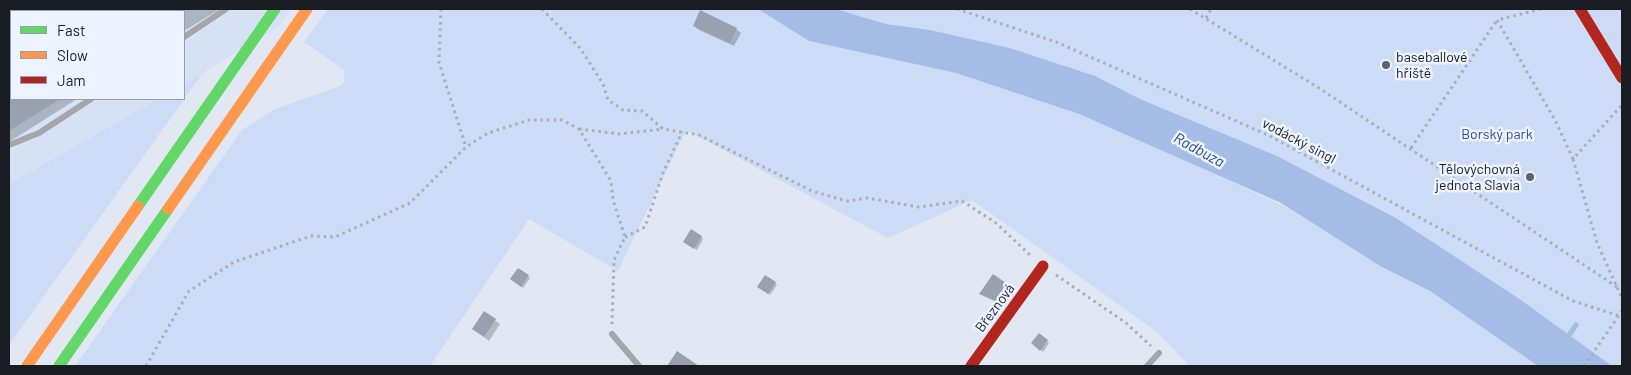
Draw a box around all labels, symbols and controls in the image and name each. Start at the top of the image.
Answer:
legend [10,10,185,100]
text: Fast [57,21,85,39]
text: Slow [57,46,88,64]
place label: baseballové hřiště [1396,49,1467,82]
marker: baseballové hřiště [1380,59,1392,71]
text: Jam [57,71,86,89]
street label: vodácký singl [1259,115,1339,167]
park label: Borský park [1461,126,1533,142]
water label: Radbuza [1171,129,1227,171]
place label: Tělovýchovná jednota Slavia [1436,161,1520,193]
marker: Tělovýchovná jednota Slavia [1524,171,1536,183]
street label: Březnová [972,280,1018,336]

